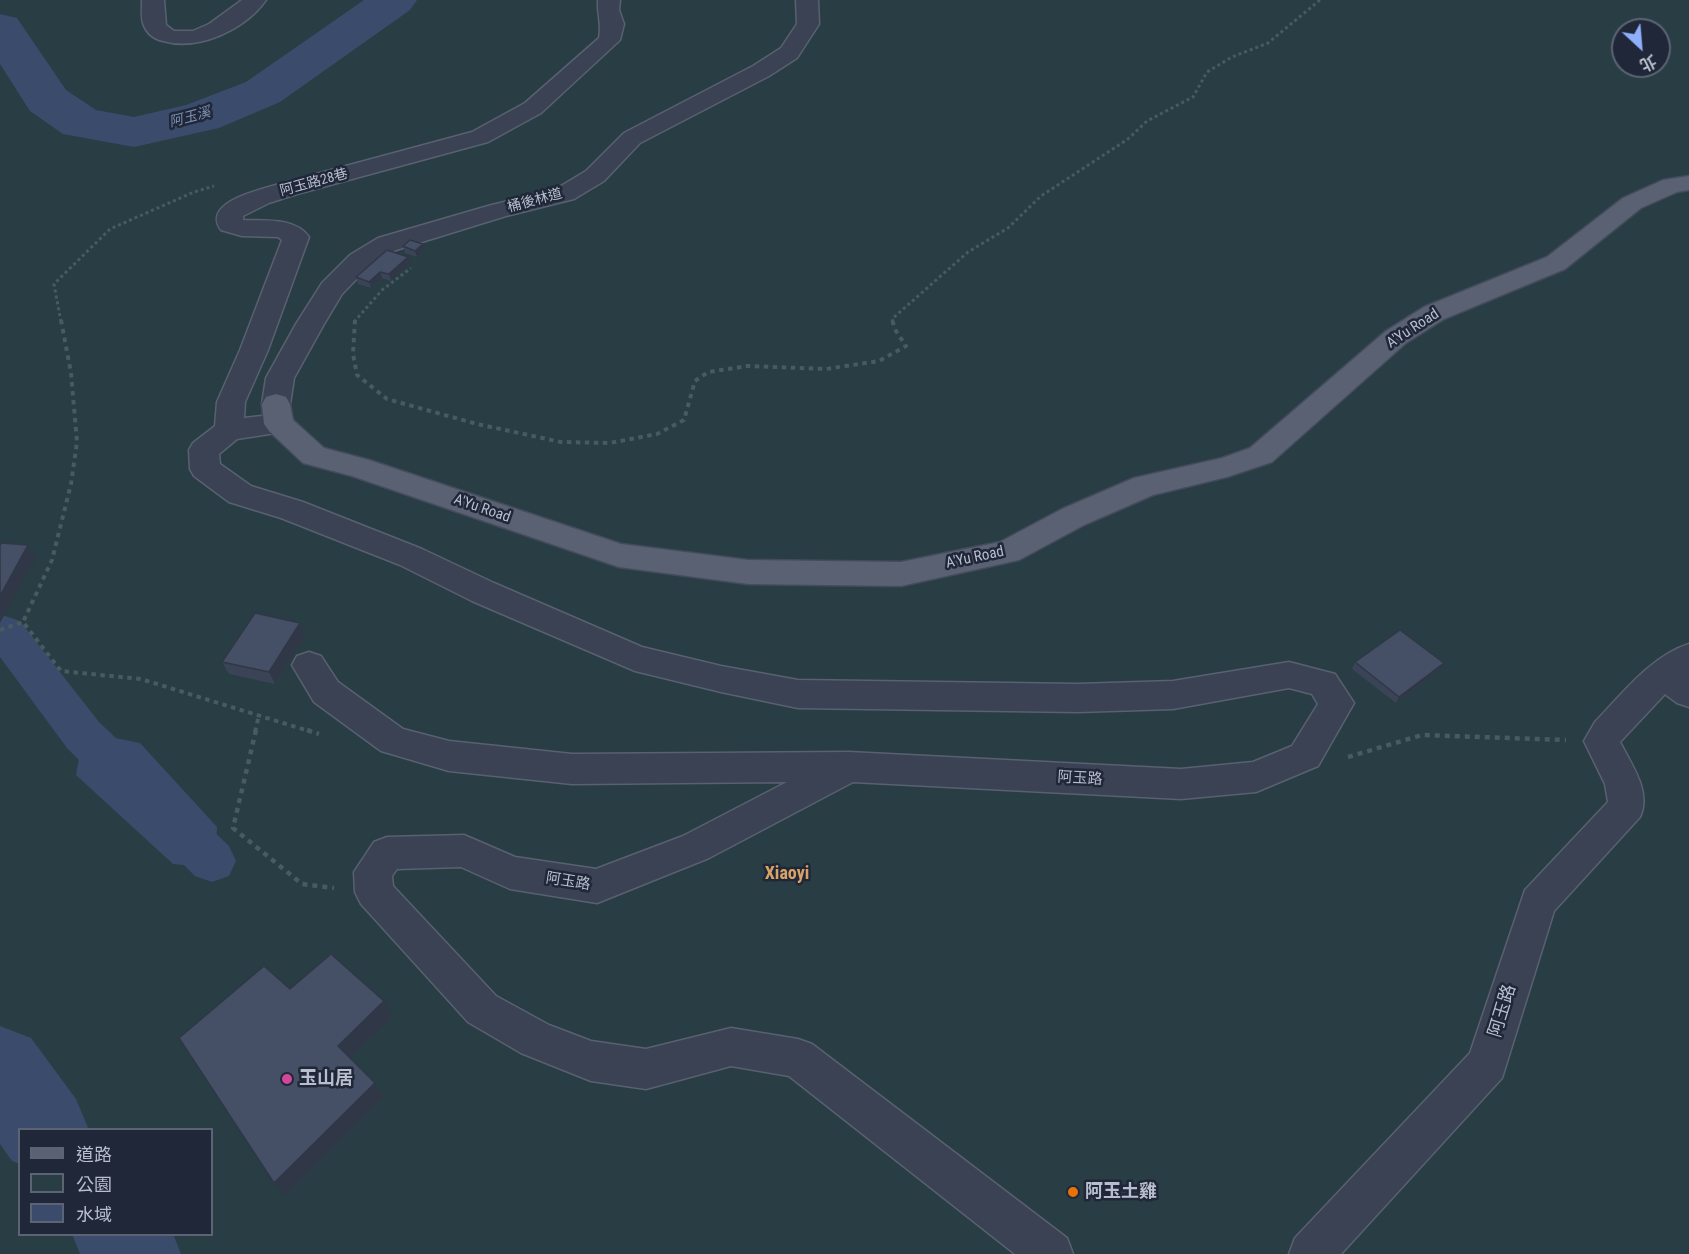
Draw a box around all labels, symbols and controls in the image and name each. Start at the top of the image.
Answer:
north arrow [1611,18,1671,78]
text: 北 [1637,51,1660,75]
water label: 阿玉溪 [168,104,212,132]
street label: 阿玉路28巷 [278,166,350,200]
street label: 桶後林道 [506,186,564,216]
street label: A'Yu Road [1383,305,1443,353]
street label: A'Yu Road [451,491,513,527]
street label: A'Yu Road [944,543,1006,573]
street label: 阿玉路 [1057,769,1103,789]
district label: Xiaoyi [765,863,809,885]
street label: 阿玉路 [544,870,592,894]
street label: 阿玉路 [1485,982,1521,1040]
place label: 玉山居 [299,1068,353,1090]
marker: 玉山居 [280,1072,294,1086]
legend [18,1128,213,1236]
text: 道路 [76,1144,112,1165]
text: 公園 [76,1174,112,1195]
place label: 阿玉土雞 [1085,1181,1157,1203]
marker: 阿玉土雞 [1066,1185,1080,1199]
text: 水域 [76,1204,112,1225]

